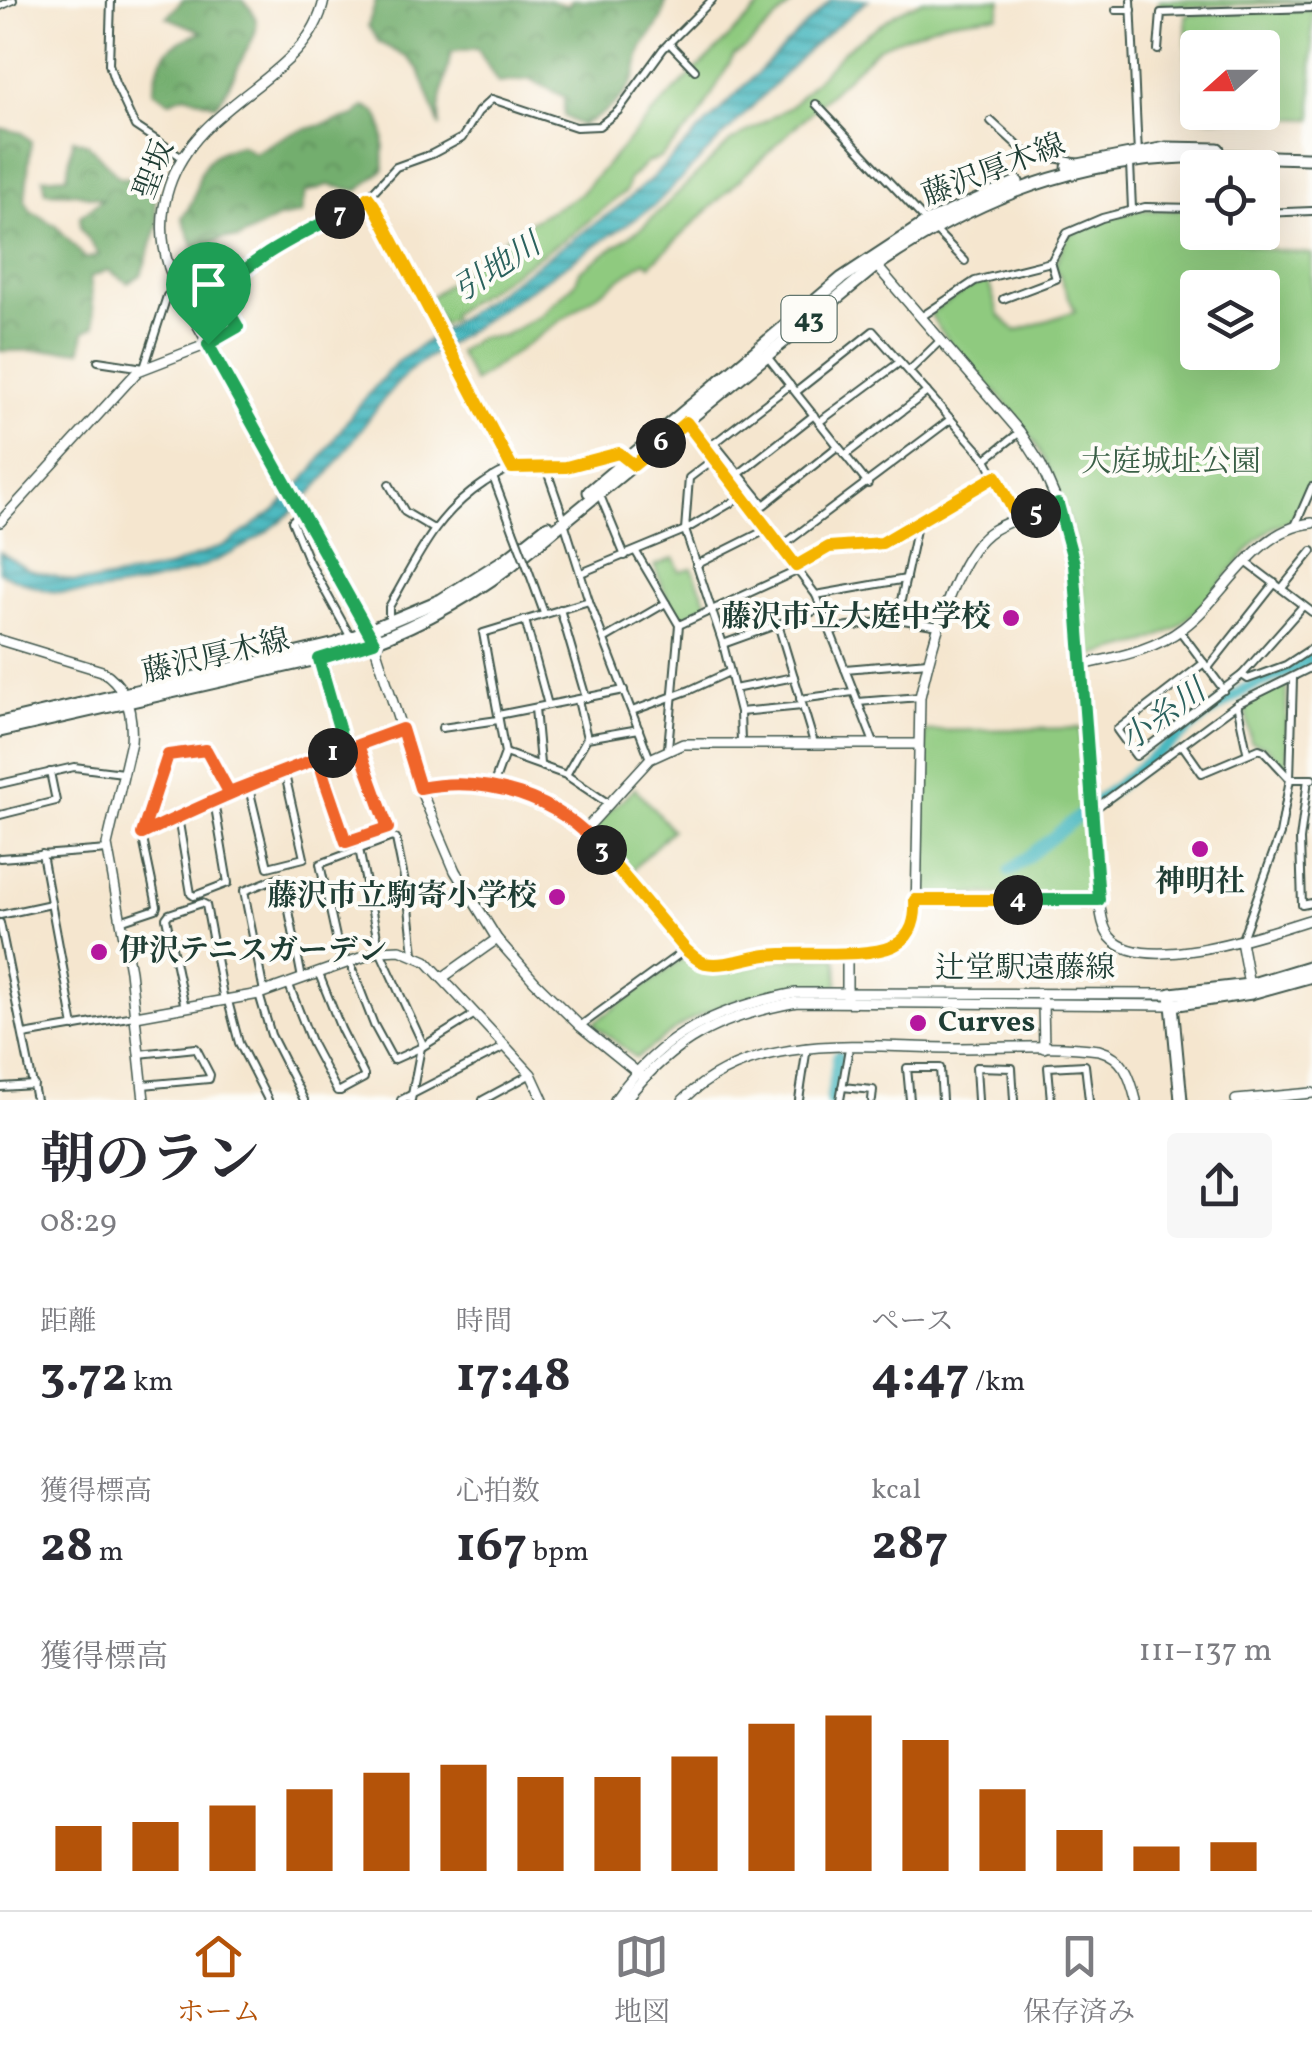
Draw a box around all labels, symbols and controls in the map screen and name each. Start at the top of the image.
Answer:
north arrow [1180,30,1280,130]
map controls [1180,30,1280,370]
street label: 藤沢厚木線 [916,125,1072,217]
street label: 聖坂 [125,134,185,206]
button: locate [1180,150,1280,250]
pin: 7 [315,189,365,239]
text: 7 [333,194,347,233]
water label: 引地川 [446,223,553,314]
pin [166,242,251,345]
icon: arrive [181,257,236,312]
button: layers [1180,270,1280,370]
road number: 43 [782,296,836,342]
pin: 6 [636,418,686,468]
text: 6 [653,423,669,462]
park label: 大庭城址公園 [1081,442,1261,484]
pin: 5 [1011,488,1061,538]
text: 5 [1029,493,1043,532]
place label: 藤沢市立大庭中学校 [721,597,991,639]
marker: 藤沢市立大庭中学校 [1000,607,1022,629]
street label: 藤沢厚木線 [138,620,294,694]
water label: 小糸川 [1112,669,1218,763]
pin: 1 [308,728,358,778]
text: 1 [327,733,339,772]
pin: 3 [577,825,627,875]
text: 3 [595,830,609,869]
marker: 神明社 [1189,838,1211,860]
place label: 神明社 [1155,862,1245,904]
pin: 4 [993,875,1043,925]
place label: 藤沢市立駒寄小学校 [267,876,537,918]
text: 4 [1010,880,1026,919]
marker: 藤沢市立駒寄小学校 [546,886,568,908]
place label: 伊沢テニスガーデン [119,931,387,973]
marker: 伊沢テニスガーデン [88,941,110,963]
street label: 辻堂駅遠藤線 [935,948,1115,990]
place label: Curves [938,1002,1035,1044]
marker: Curves [907,1012,929,1034]
text: 朝のラン [40,1125,260,1201]
button: share [1167,1133,1272,1238]
text: 08:29 [40,1201,117,1245]
text: 距離 [40,1303,96,1342]
text: 時間 [456,1303,512,1342]
text: ペース [871,1303,954,1342]
text: 3.72 [40,1342,128,1412]
text: 17:48 [456,1342,571,1412]
text: 4:47 [871,1342,970,1412]
text: km [128,1363,173,1402]
text: /km [970,1363,1025,1402]
text: kcal [871,1471,921,1510]
text: 獲得標高 [40,1473,152,1512]
text: 心拍数 [456,1473,540,1512]
text: 287 [871,1510,948,1580]
text: 28 [40,1512,93,1582]
text: 167 [456,1512,527,1582]
text: m [93,1533,124,1572]
text: bpm [527,1533,589,1572]
text: 111–137 m [1139,1630,1272,1674]
text: 獲得標高 [40,1637,168,1681]
tab: ホーム [177,1929,261,2033]
tab: 地図 [614,1929,670,2033]
tab: 保存済み [1023,1929,1135,2033]

